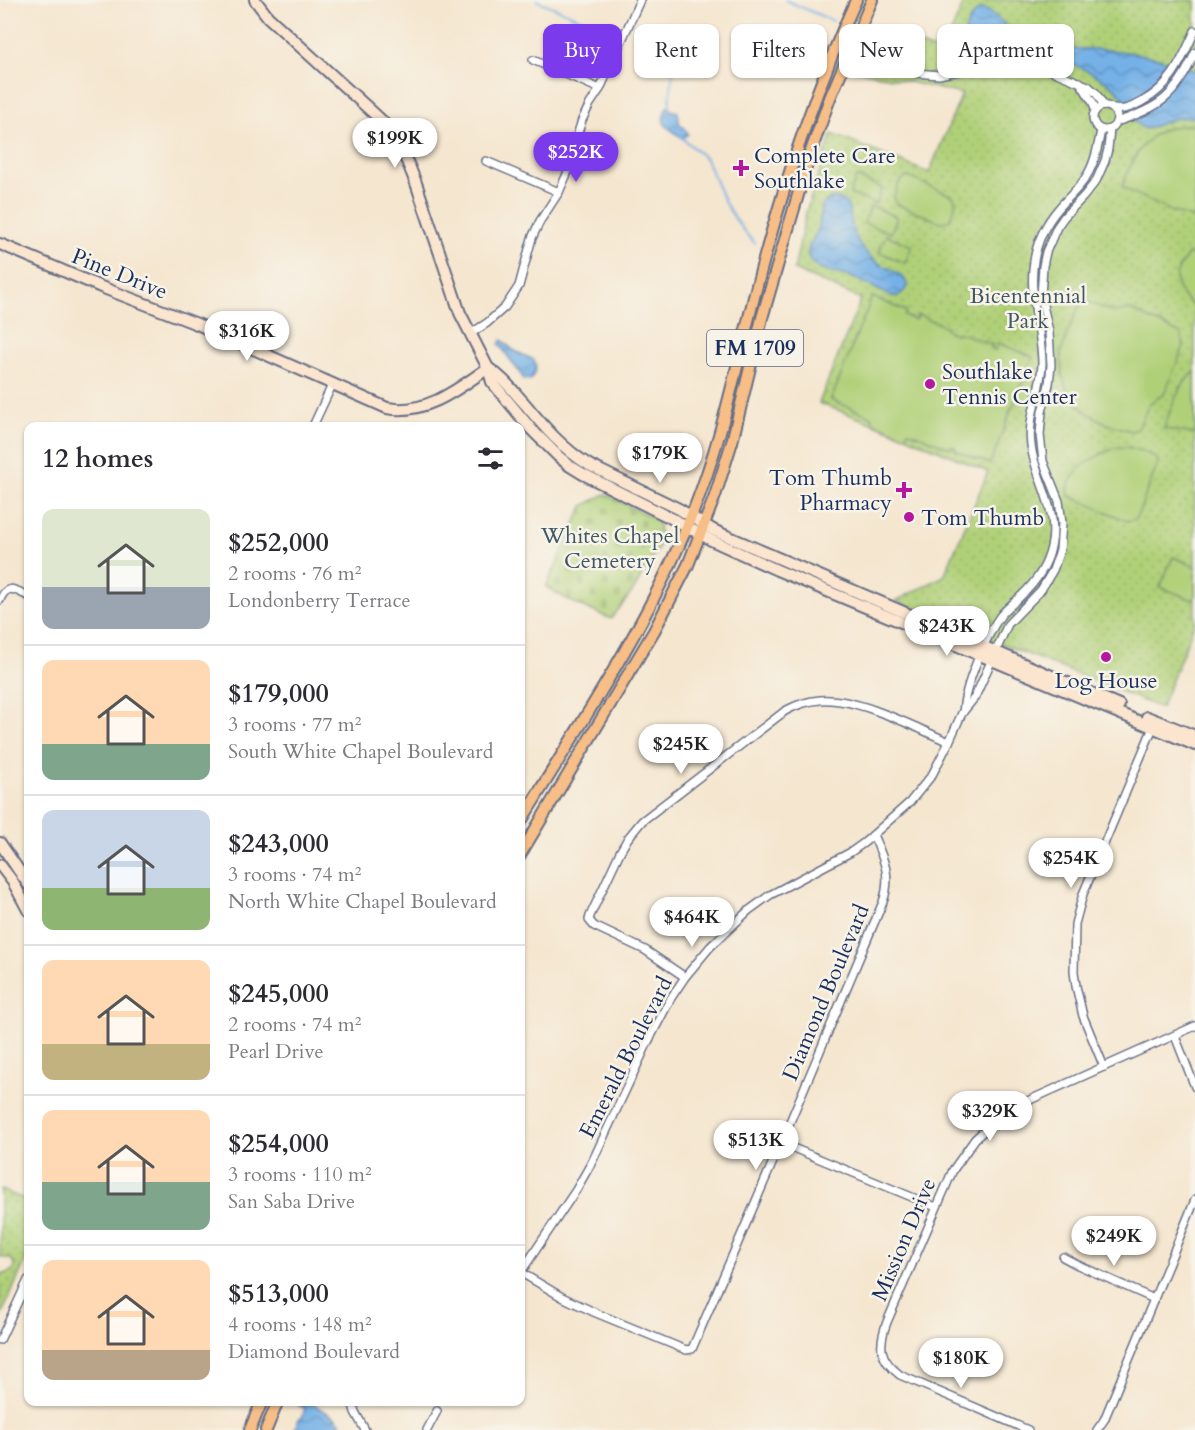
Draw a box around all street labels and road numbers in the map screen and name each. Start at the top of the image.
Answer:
street label: Pine Drive [67,241,172,307]
road number: FM 1709 [707,330,803,366]
street label: Diamond Boulevard [775,899,877,1085]
street label: Emerald Boulevard [572,971,680,1143]
street label: Mission Drive [864,1173,943,1306]

